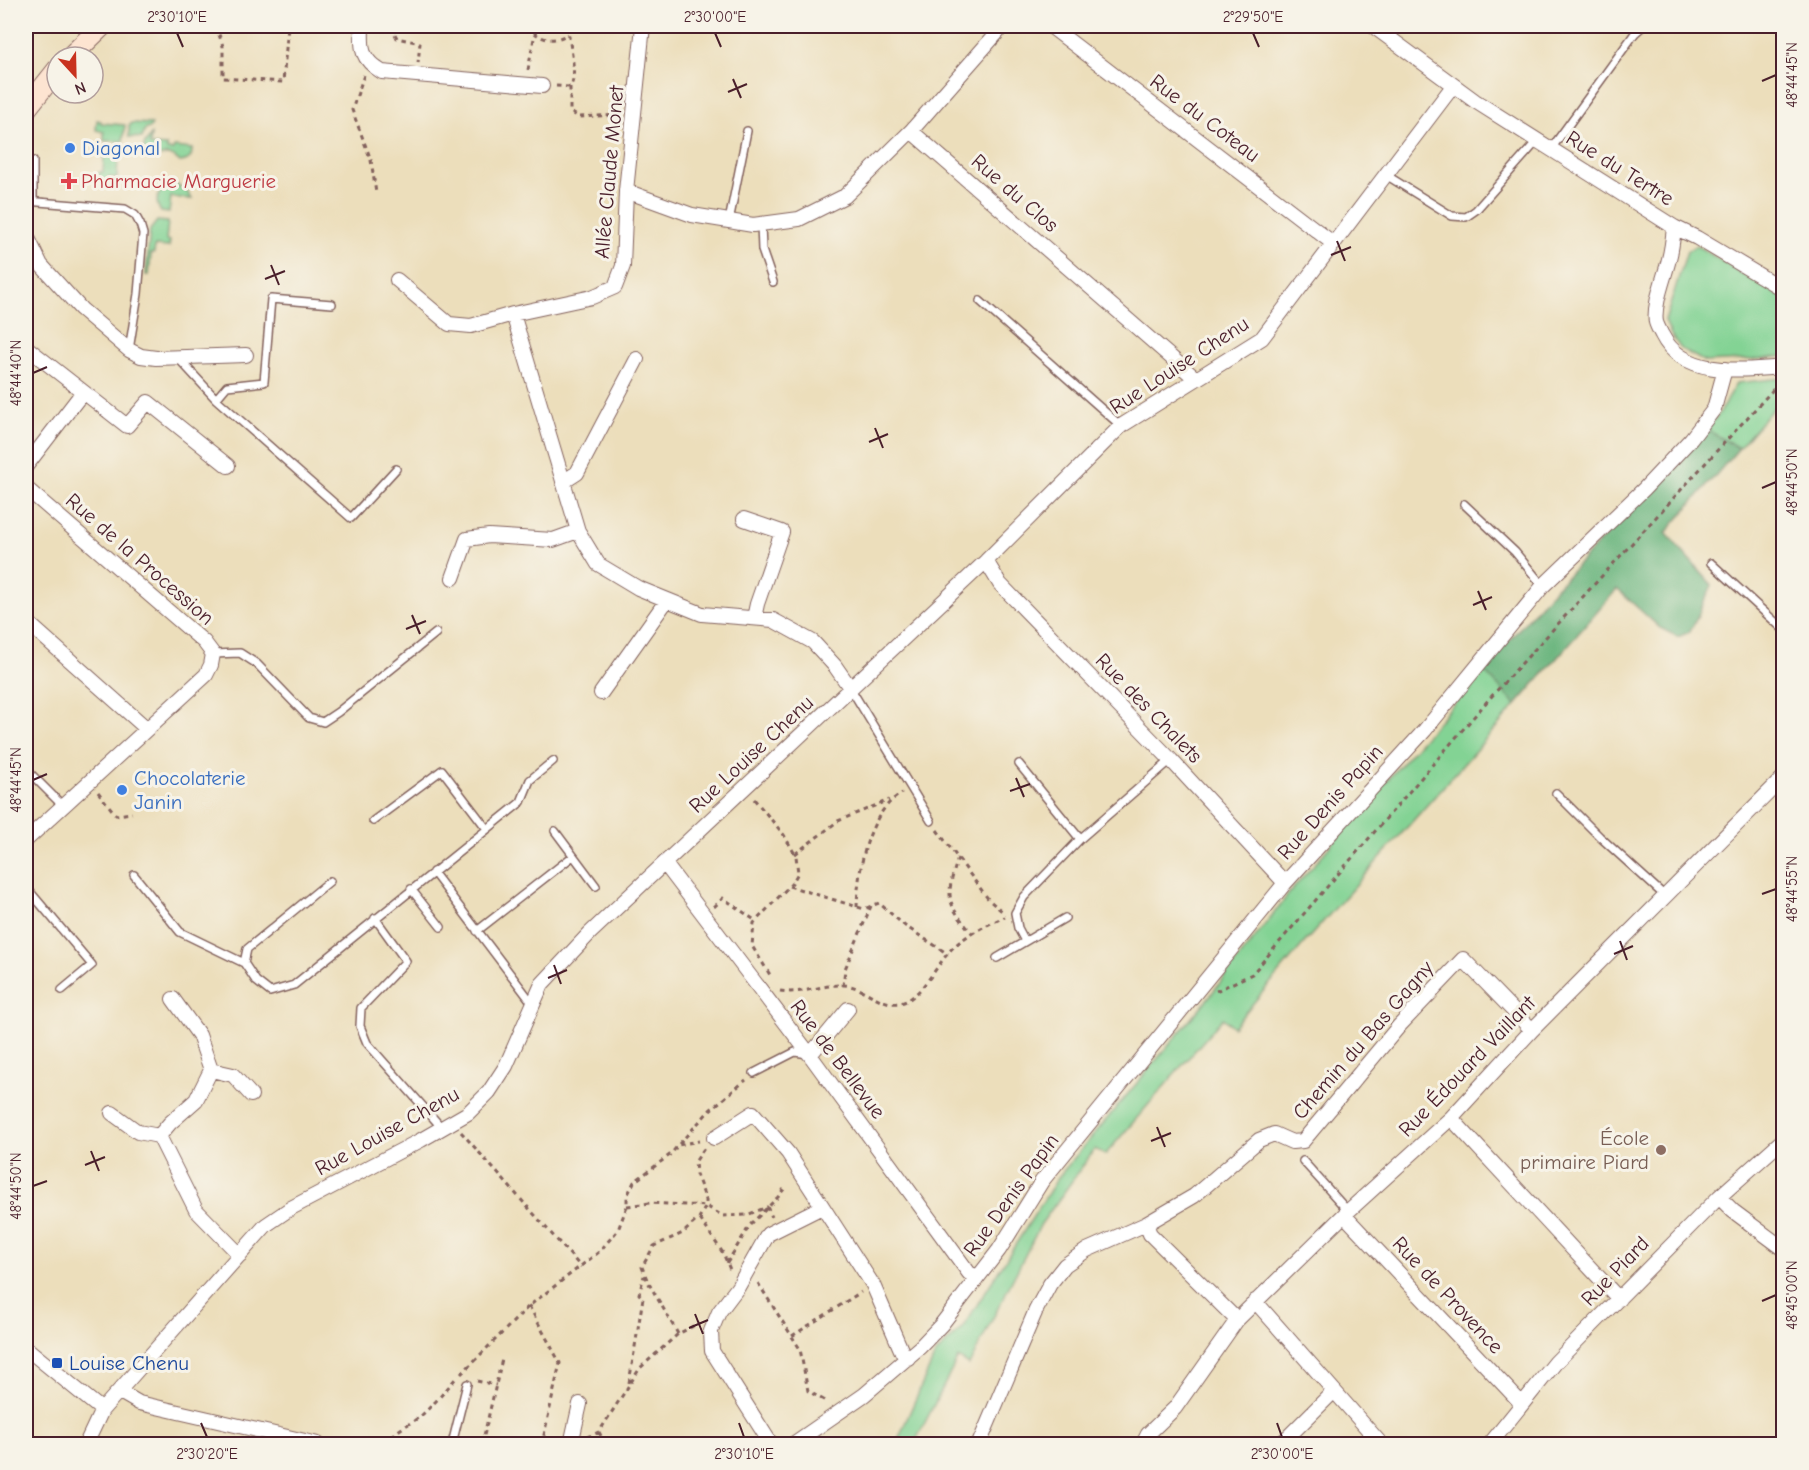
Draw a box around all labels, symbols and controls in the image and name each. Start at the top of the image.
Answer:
text: 2°30'10"E [147,8,207,26]
text: 2°30'00"E [684,8,746,26]
text: 2°29'50"E [1223,8,1283,26]
text: 48°44'45"N [1783,42,1801,108]
north arrow [45,45,105,105]
street label: Rue du Coteau [1145,69,1265,167]
text: N [72,78,88,98]
street label: Allée Claude Monet [589,83,629,260]
street label: Rue du Tertre [1562,125,1678,211]
place label: Diagonal [82,136,160,160]
marker: Diagonal [63,141,77,155]
street label: Rue du Clos [967,149,1063,237]
place label: Pharmacie Marguerie [81,169,276,193]
marker: Pharmacie Marguerie [62,174,76,188]
street label: Rue Louise Chenu [1105,311,1253,419]
text: 48°44'40"N [7,340,25,406]
text: 48°44'50"N [1783,448,1801,516]
street label: Rue de la Procession [61,488,219,630]
street label: Rue des Chalets [1091,648,1207,768]
street label: Rue Louise Chenu [684,690,818,818]
street label: Rue Denis Papin [1272,740,1388,864]
text: 48°44'45"N [7,747,25,813]
place label: Chocolaterie Janin [134,766,245,814]
marker: Chocolaterie Janin [115,783,129,797]
text: 48°44'55"N [1783,856,1801,922]
street label: Chemin du Bas Gagny [1288,955,1439,1124]
street label: Rue Édouard Vaillant [1394,990,1541,1141]
street label: Rue de Bellevue [785,995,891,1123]
street label: Rue Louise Chenu [311,1082,463,1180]
place label: École primaire Piard [1520,1126,1649,1174]
street label: Rue Denis Papin [958,1129,1064,1261]
marker: École primaire Piard [1654,1143,1668,1157]
text: 48°44'50"N [7,1152,25,1220]
street label: Rue Piard [1576,1231,1654,1311]
street label: Rue de Provence [1388,1232,1508,1358]
text: 48°45'00"N [1783,1260,1801,1330]
place label: Louise Chenu [69,1351,189,1375]
marker: Louise Chenu [50,1356,64,1370]
text: 2°30'20"E [176,1445,238,1463]
text: 2°30'10"E [714,1445,774,1463]
text: 2°30'00"E [1251,1445,1313,1463]

